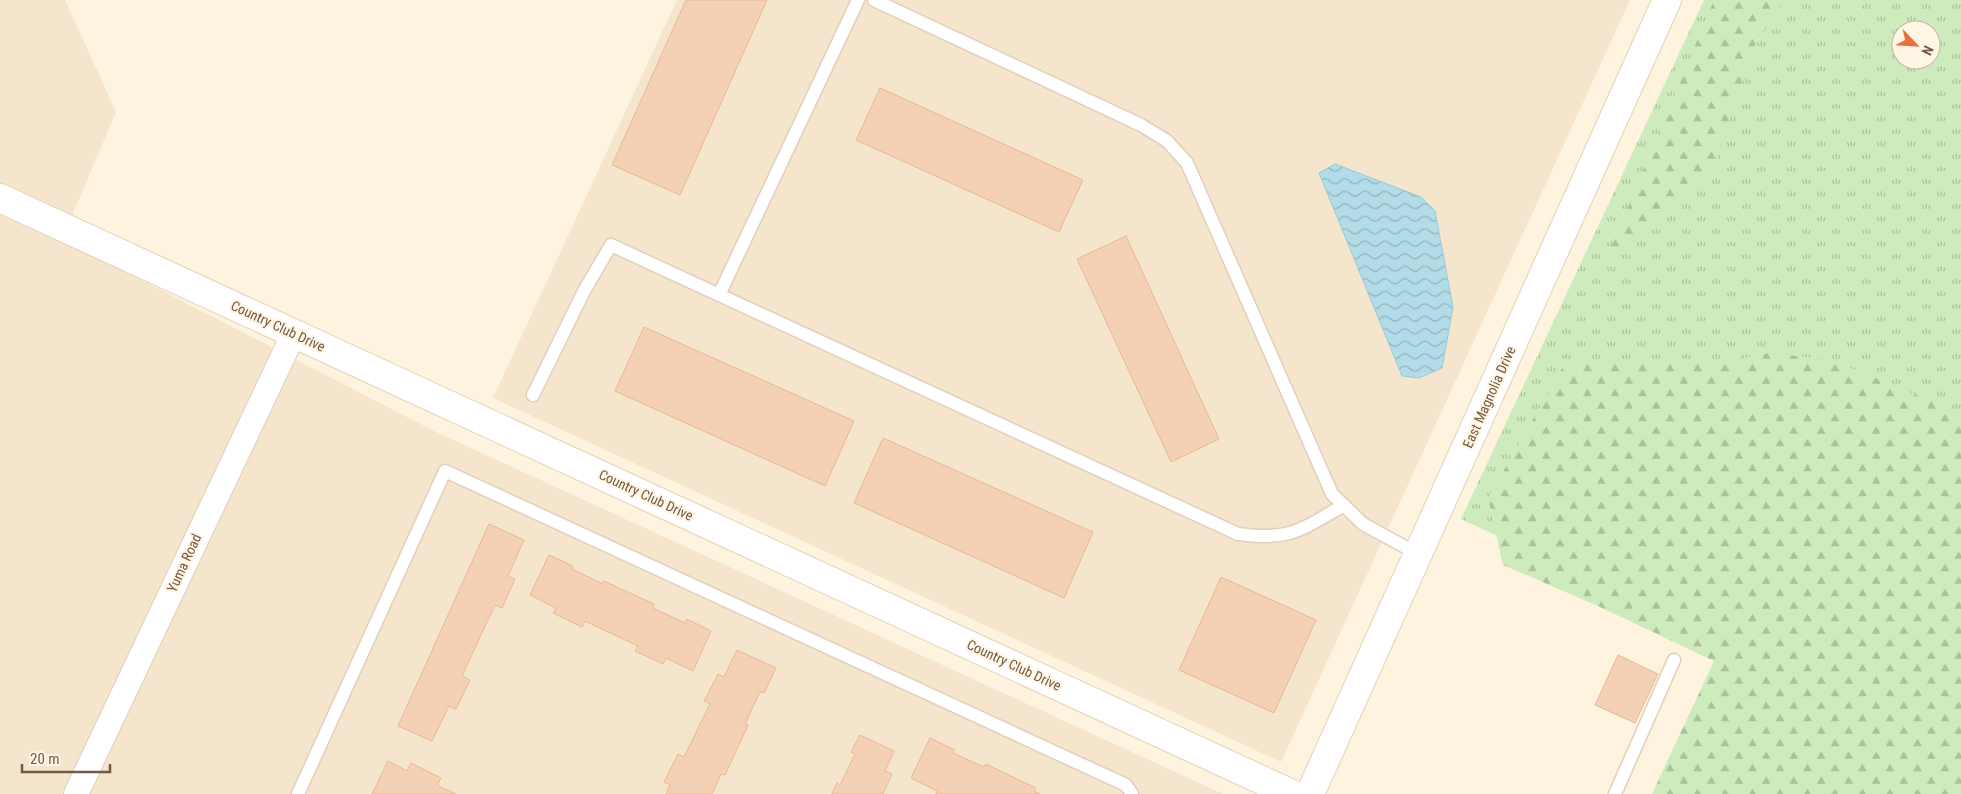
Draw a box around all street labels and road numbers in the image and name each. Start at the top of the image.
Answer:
street label: Country Club Drive [228,297,328,355]
street label: East Magnolia Drive [1459,343,1519,450]
street label: Country Club Drive [596,466,696,524]
street label: Yuma Road [164,531,204,595]
street label: Country Club Drive [964,636,1064,694]

